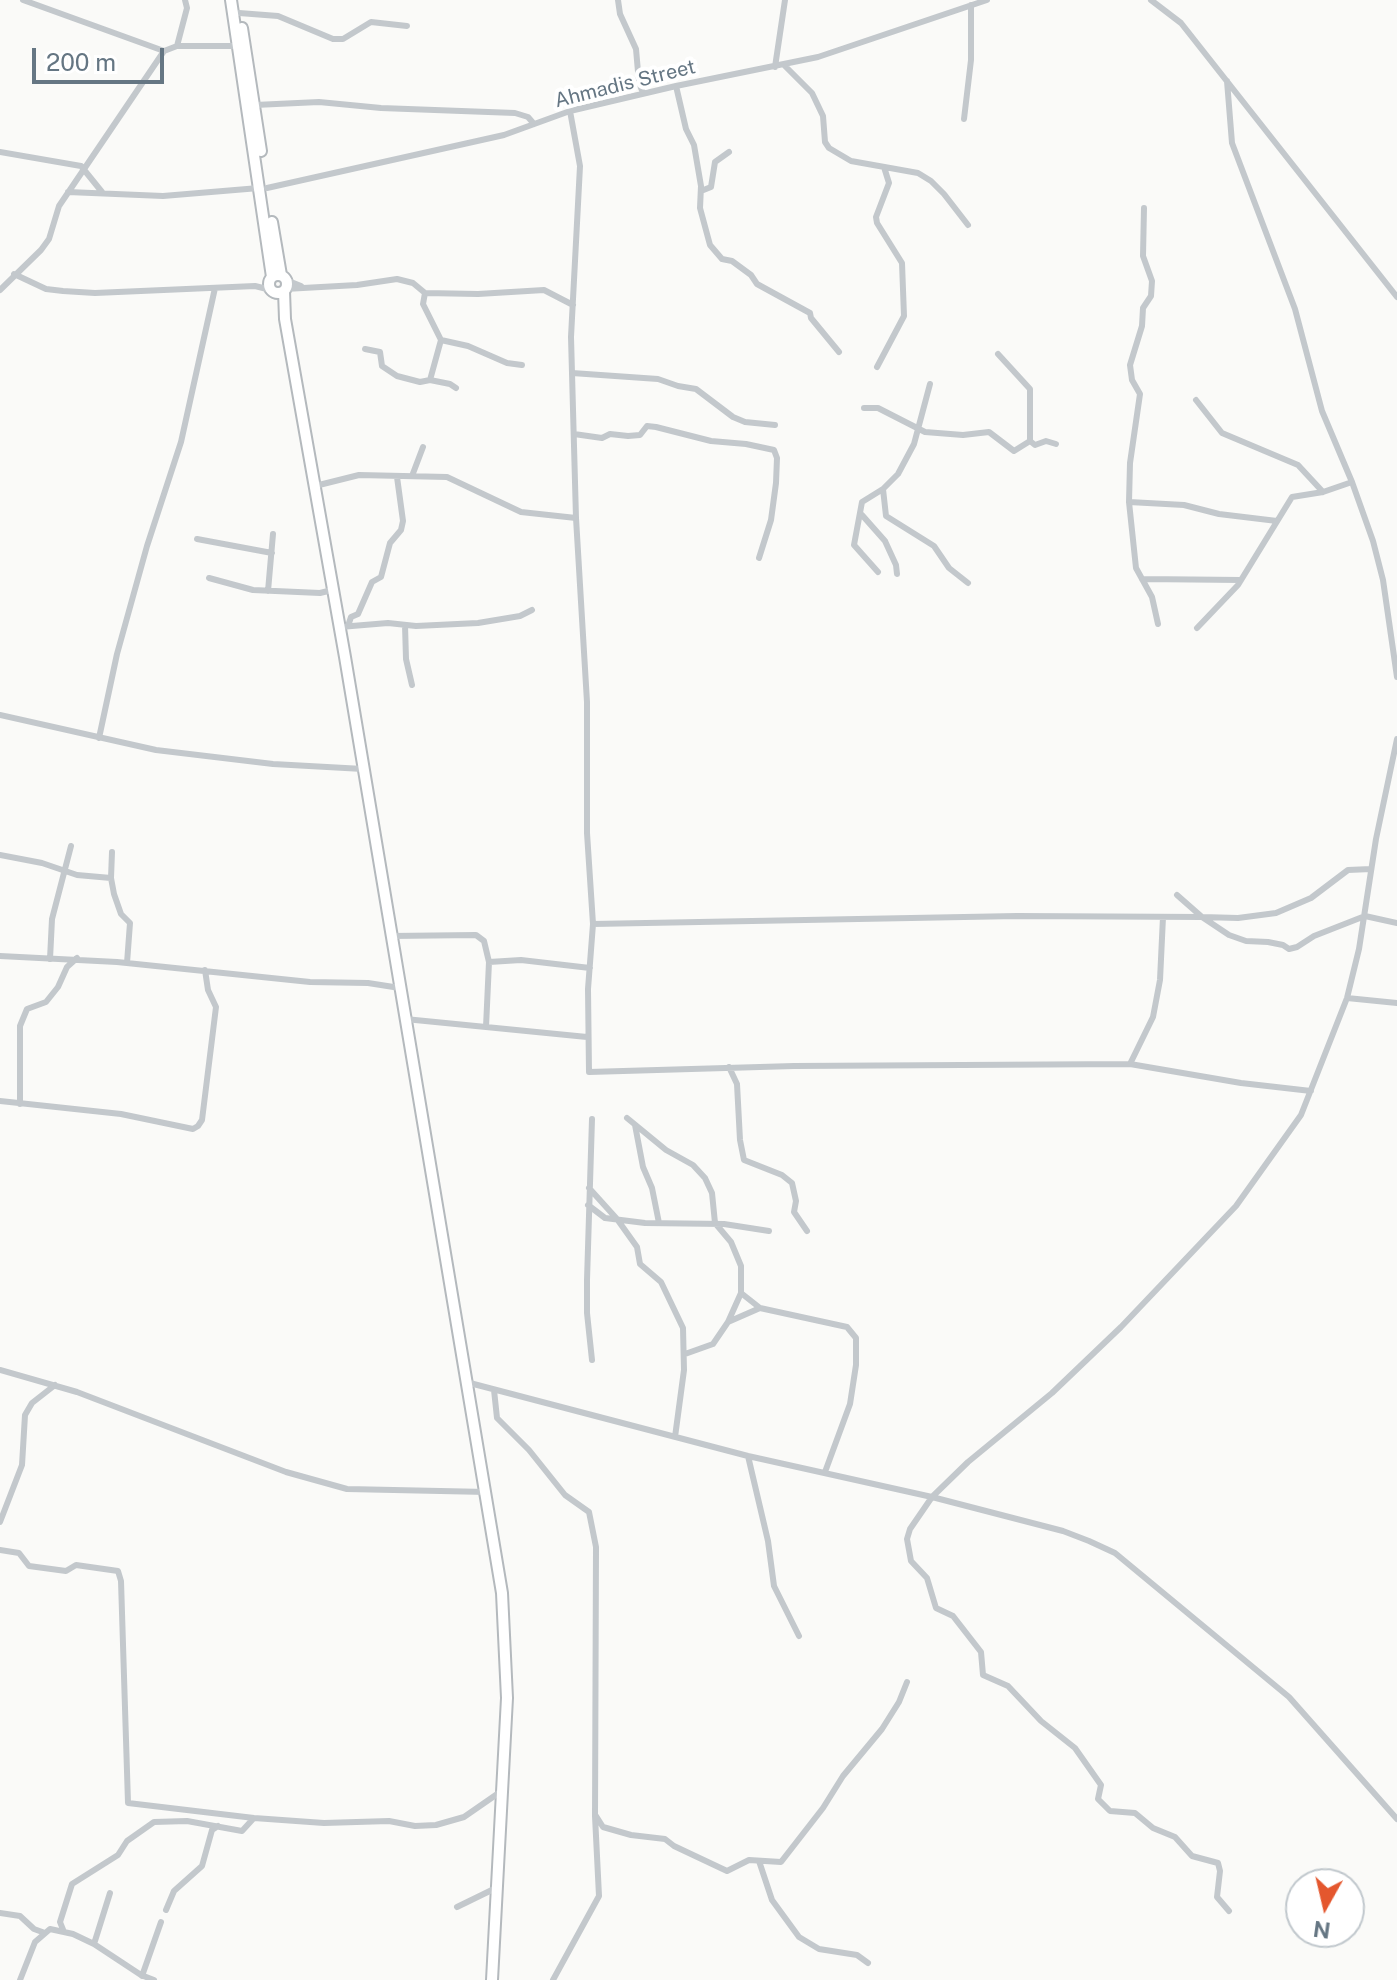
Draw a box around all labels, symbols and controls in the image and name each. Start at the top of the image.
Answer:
scale bar [36,32,168,82]
text: 200 m [46,48,116,76]
street label: Ahmadis Street [552,55,698,113]
north arrow [1285,1868,1365,1948]
text: N [1312,1916,1332,1944]

